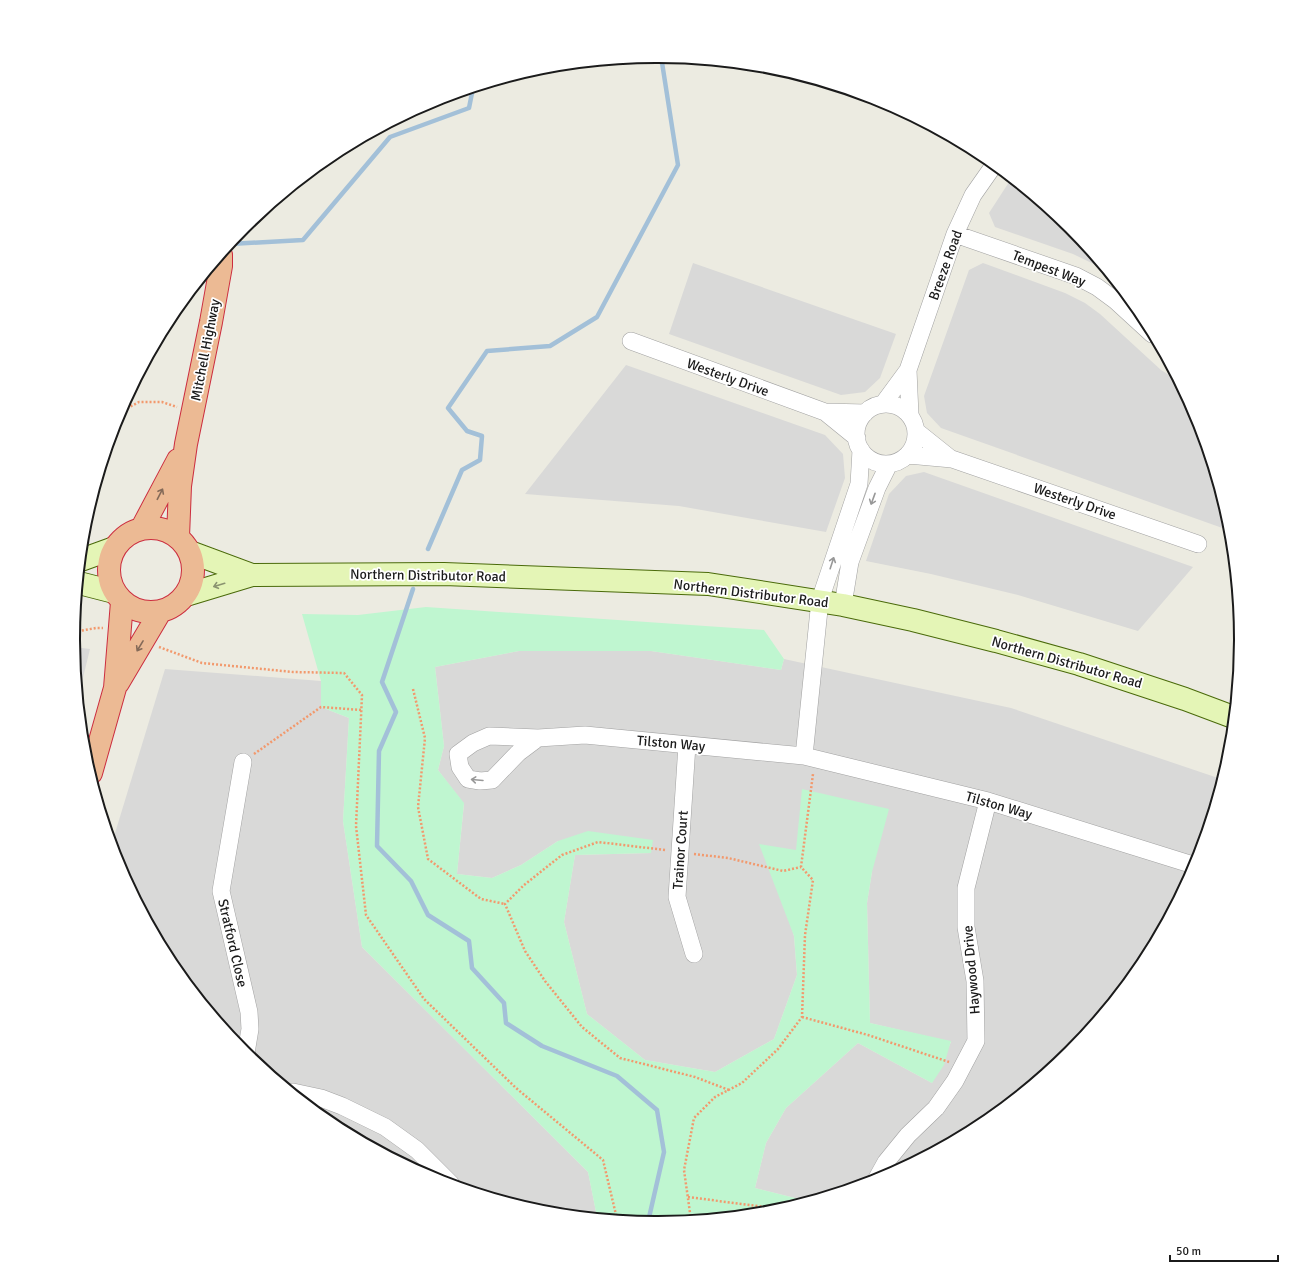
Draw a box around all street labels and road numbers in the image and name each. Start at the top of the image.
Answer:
street label: Breeze Road [925,228,966,303]
street label: Tempest Way [1010,247,1088,290]
street label: Mitchell Highway [187,297,224,403]
street label: Westerly Drive [684,355,771,400]
street label: Westerly Drive [1031,479,1118,524]
street label: Northern Distributor Road [350,566,506,585]
street label: Northern Distributor Road [672,576,829,611]
street label: Northern Distributor Road [990,633,1144,692]
street label: Tilston Way [636,732,706,755]
street label: Tilston Way [964,788,1035,823]
street label: Trainor Court [669,810,692,890]
street label: Stratford Close [214,897,251,989]
street label: Haywood Drive [959,925,984,1015]

